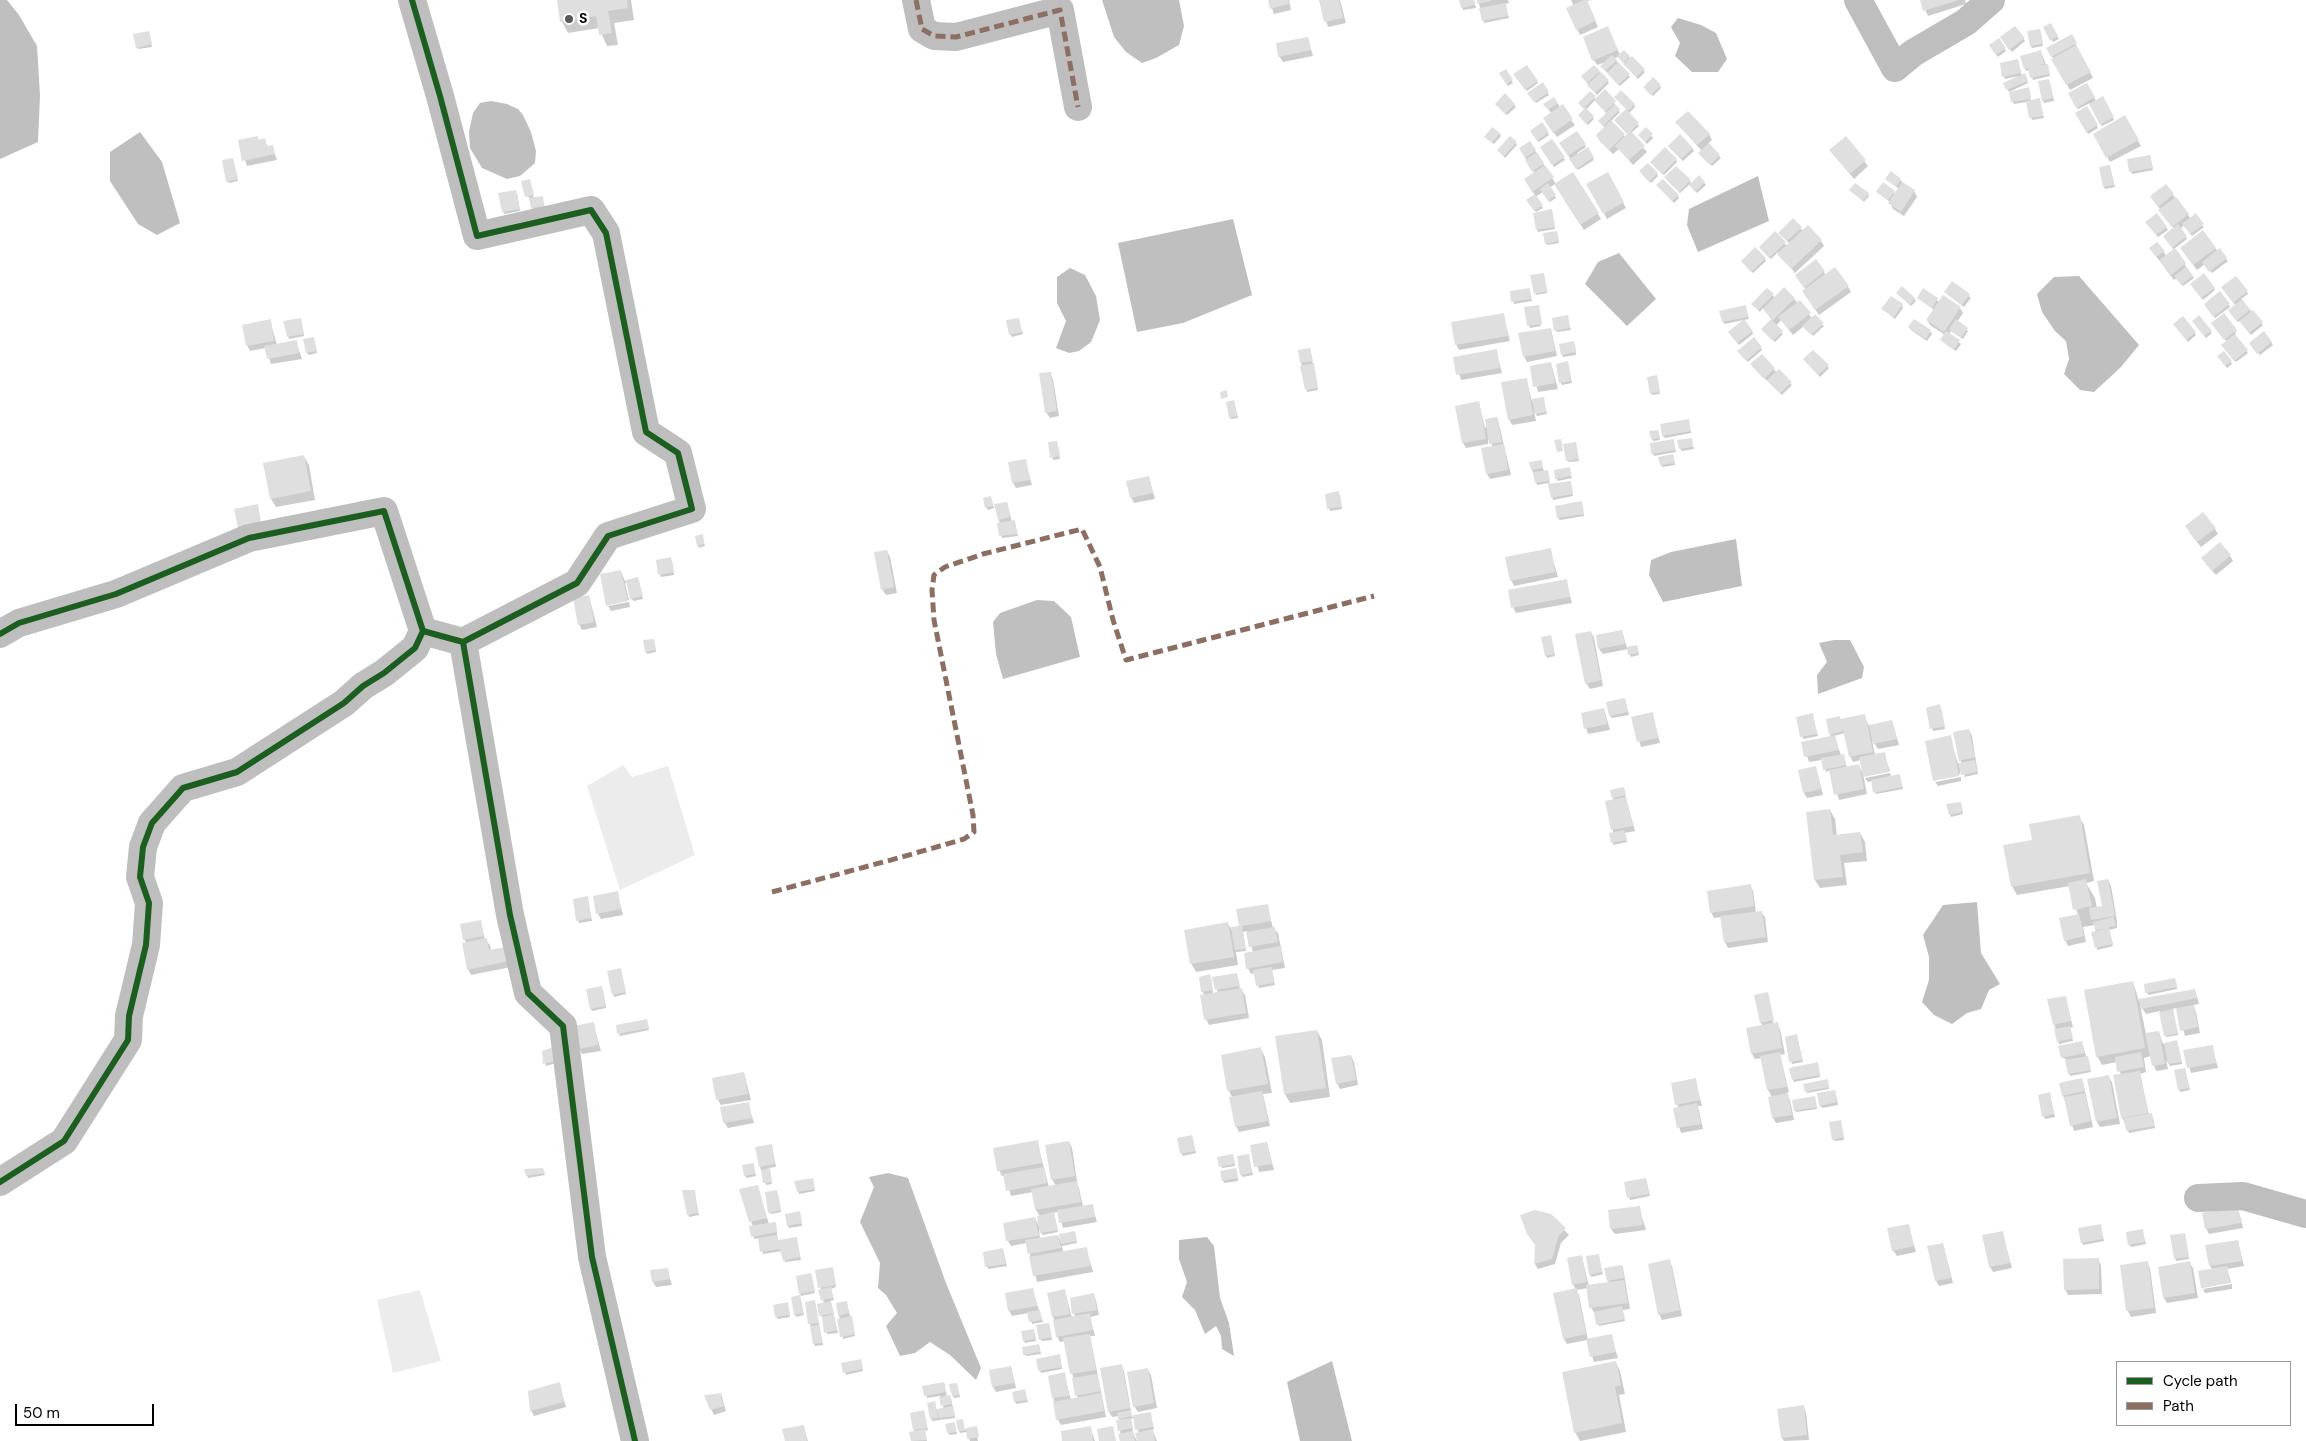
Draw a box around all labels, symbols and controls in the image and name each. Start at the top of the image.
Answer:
place label: S [579,11,587,27]
marker: S [563,13,575,25]
legend [2116,1361,2291,1426]
text: Cycle path [2163,1371,2238,1391]
scale bar [18,1394,156,1426]
text: Path [2163,1396,2194,1416]
text: 50 m [23,1403,60,1423]

